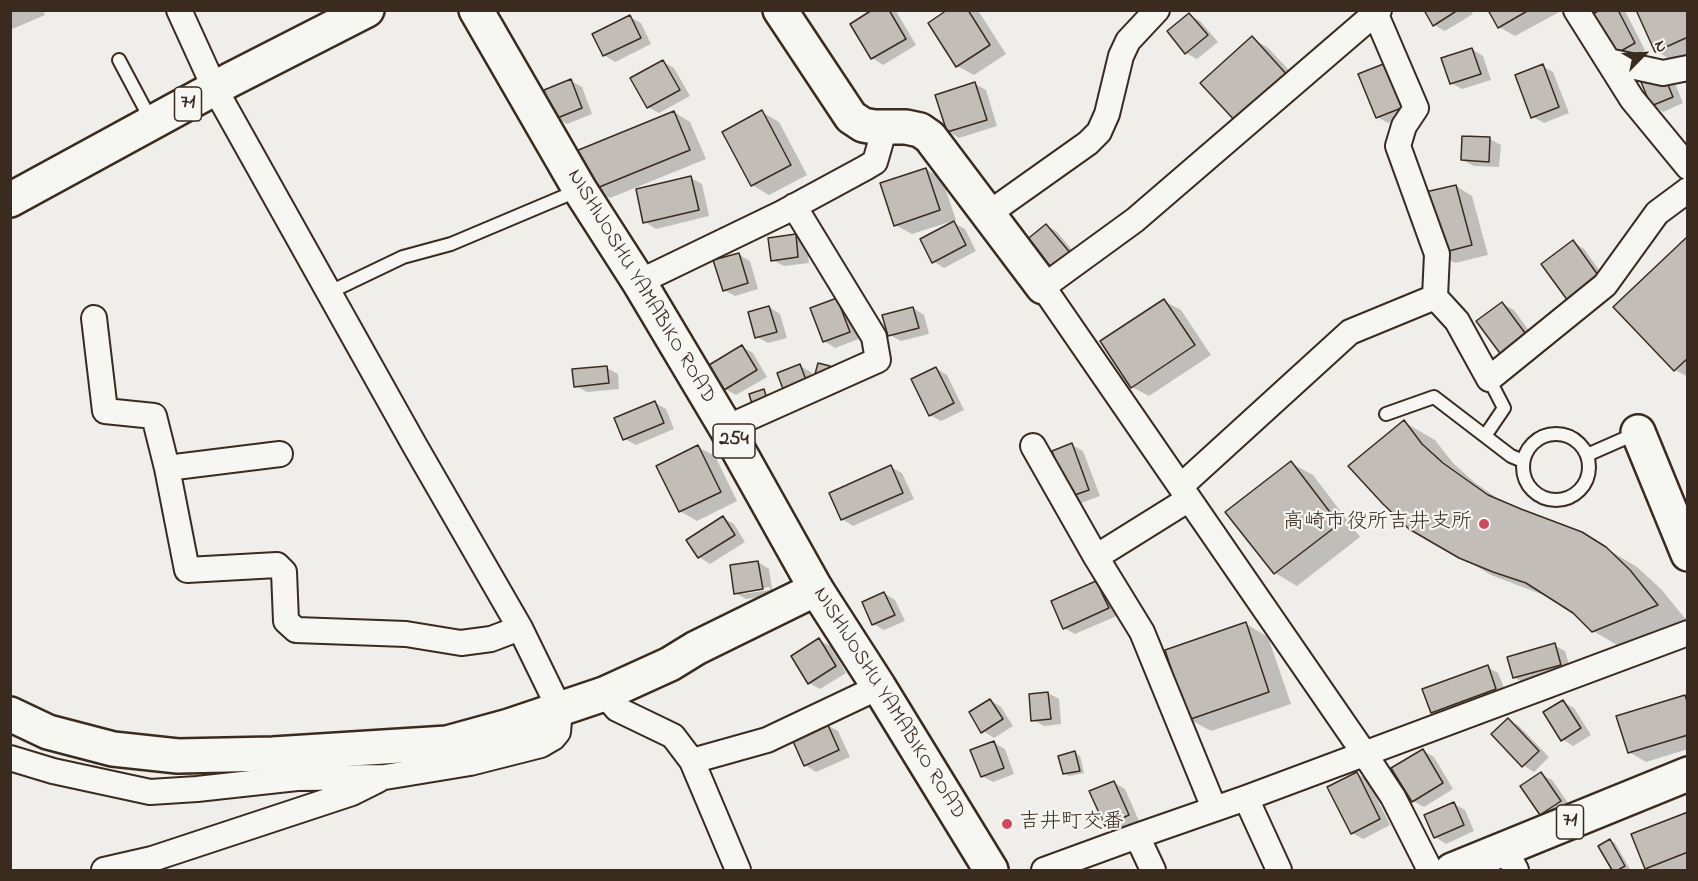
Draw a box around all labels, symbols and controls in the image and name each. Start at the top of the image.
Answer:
north arrow [1614,24,1674,84]
text: N [1647,37,1674,56]
road number: 71 [174,87,201,121]
street label: NISHIJOSHU YAMABIKO ROAD [560,165,720,409]
road number: 254 [713,424,755,458]
place label: 高崎市役所吉井支所 [1283,511,1472,537]
marker: 高崎市役所吉井支所 [1477,517,1491,531]
street label: NISHIJOSHU YAMABIKO ROAD [806,583,970,825]
road number: 71 [1556,805,1584,839]
place label: 吉井町交番 [1019,811,1124,837]
marker: 吉井町交番 [1000,817,1014,831]

